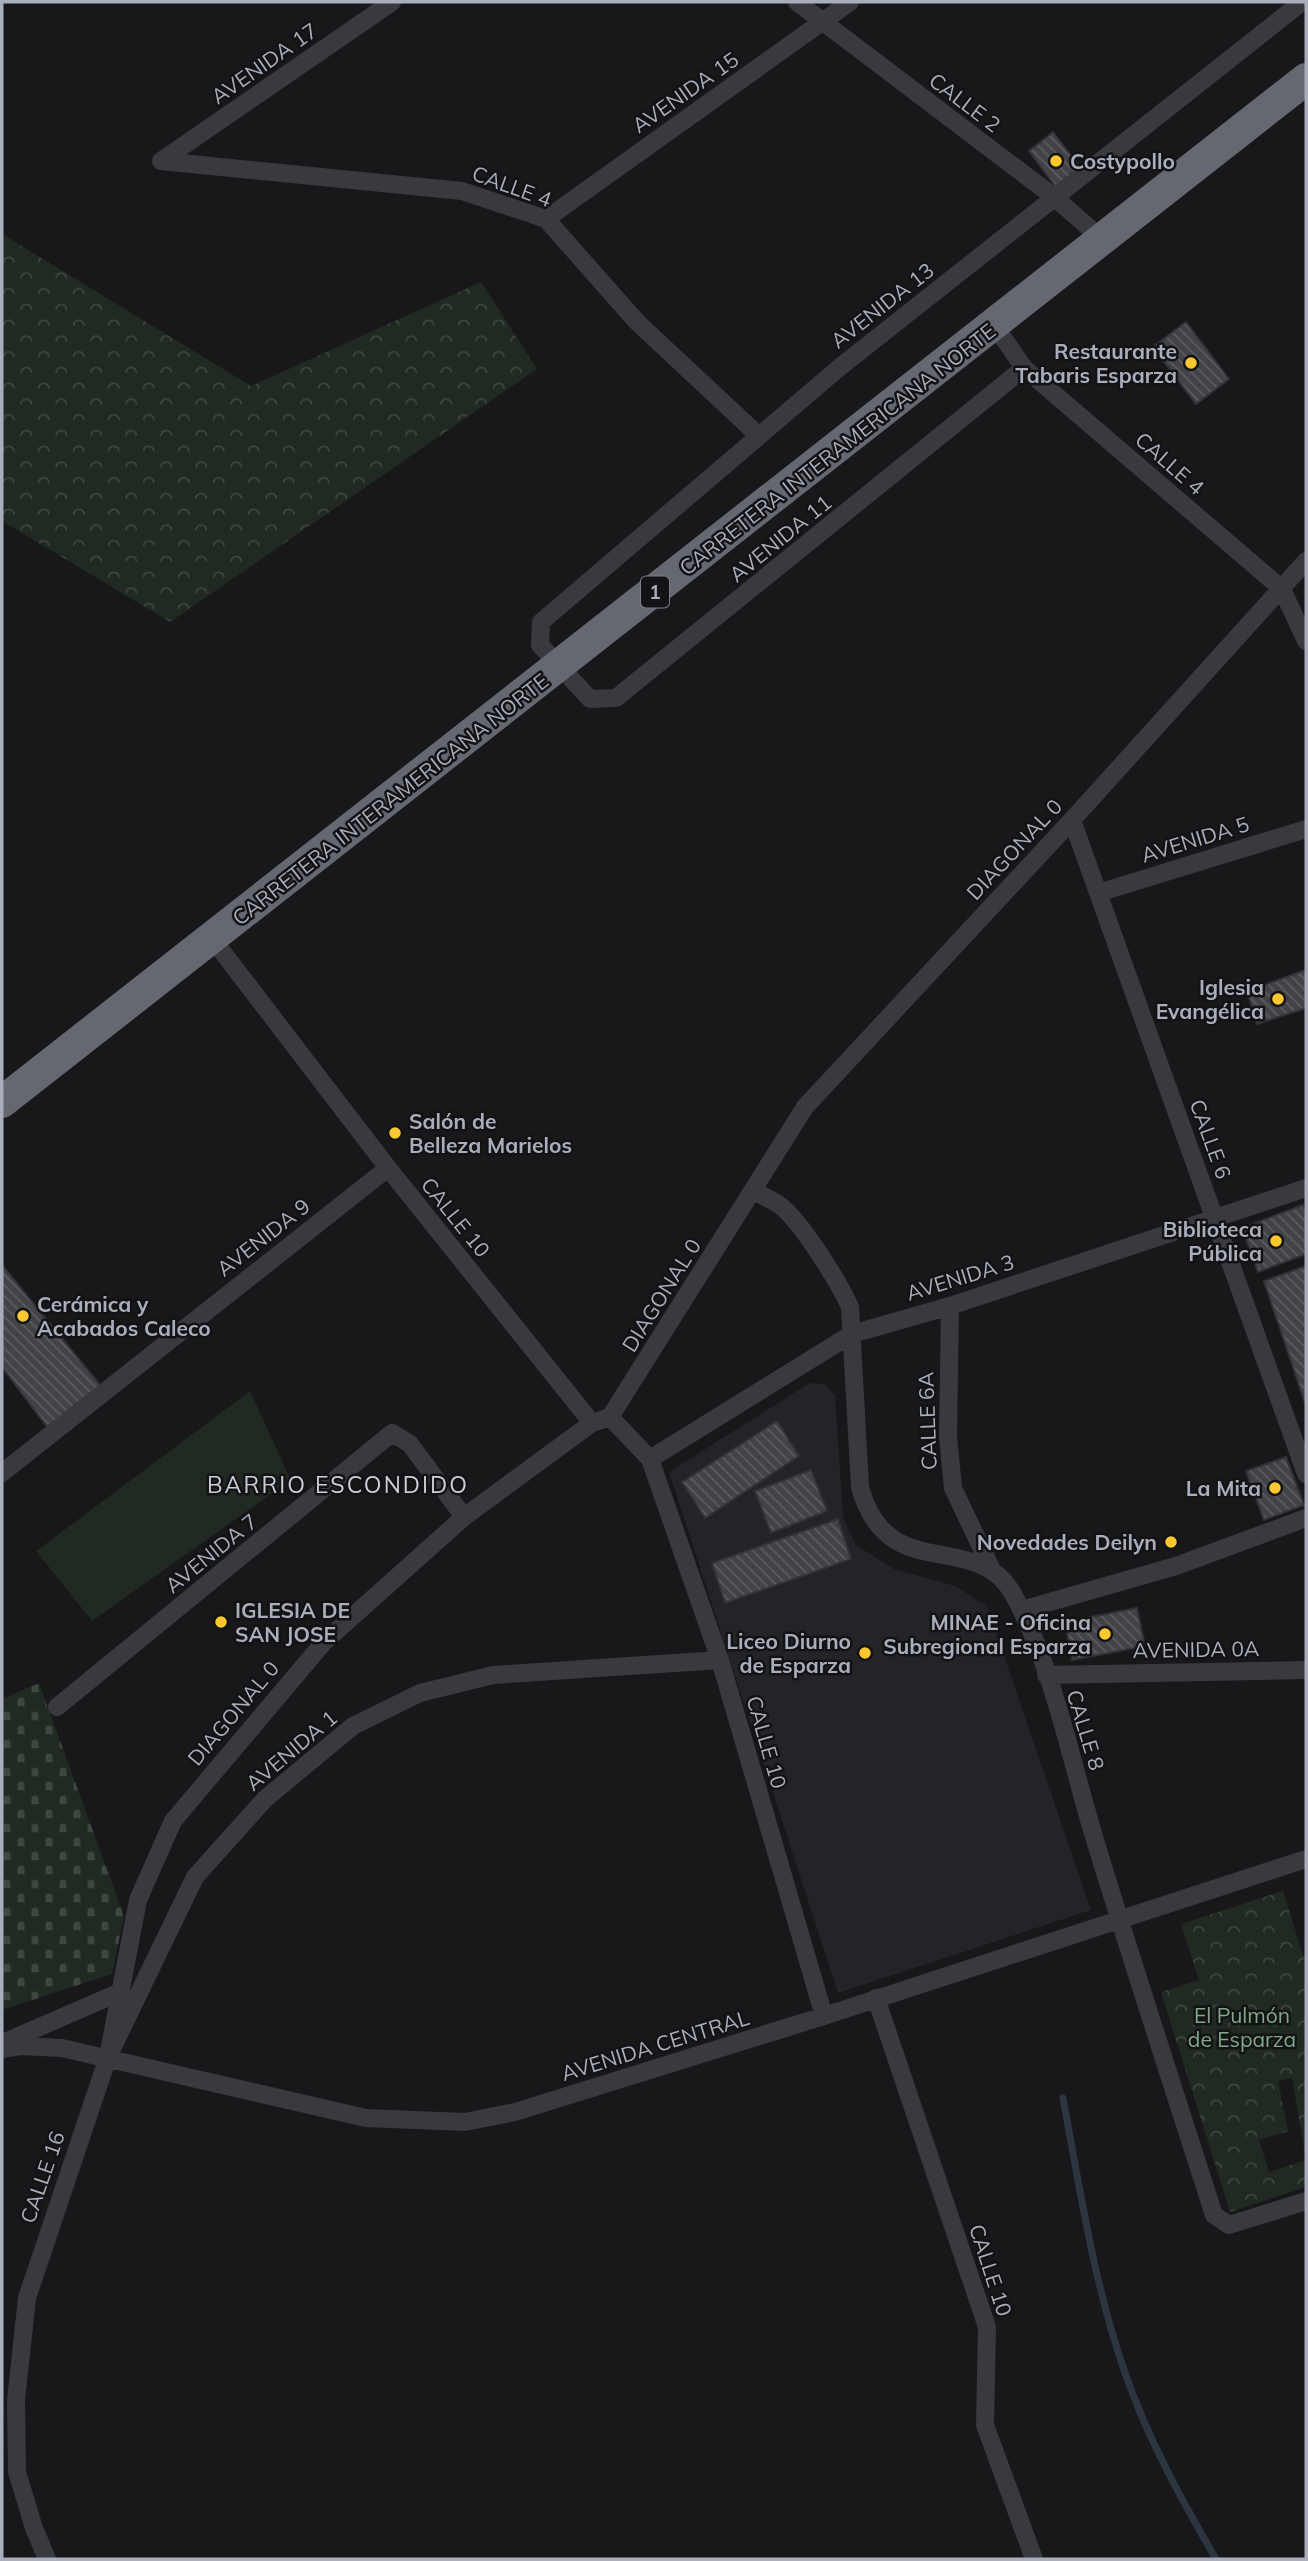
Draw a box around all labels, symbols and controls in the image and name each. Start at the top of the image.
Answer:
street label: AVENIDA 17 [206,17,322,109]
street label: AVENIDA 15 [627,46,743,138]
street label: CALLE 2 [924,67,1006,137]
place label: Costypollo [1070,148,1175,174]
marker: Costypollo [1048,153,1064,169]
street label: CALLE 4 [469,160,556,213]
street label: AVENIDA 13 [825,257,939,353]
street label: CARRETERA INTERAMERICANA NORTE [674,317,1000,581]
place label: Restaurante Tabaris Esparza [1015,338,1177,388]
marker: Restaurante Tabaris Esparza [1183,355,1199,371]
street label: CALLE 4 [1130,426,1210,500]
street label: AVENIDA 11 [724,489,836,587]
road number: 1 [641,576,669,608]
street label: CARRETERA INTERAMERICANA NORTE [227,667,553,931]
street label: DIAGONAL 0 [961,793,1067,905]
street label: AVENIDA 5 [1138,810,1252,868]
place label: Iglesia Evangélica [1156,974,1264,1024]
marker: Iglesia Evangélica [1270,991,1286,1007]
street label: CALLE 6 [1185,1096,1237,1182]
place label: Salón de Belleza Marielos [409,1108,572,1158]
marker: Salón de Belleza Marielos [387,1125,403,1141]
street label: CALLE 10 [416,1172,496,1262]
street label: AVENIDA 9 [211,1192,315,1282]
place label: Biblioteca Pública [1163,1216,1262,1266]
marker: Biblioteca Pública [1268,1233,1284,1249]
street label: DIAGONAL 0 [616,1234,706,1356]
street label: AVENIDA 3 [903,1248,1017,1306]
place label: Cerámica y Acabados Caleco [37,1291,211,1341]
marker: Cerámica y Acabados Caleco [15,1308,31,1324]
street label: CALLE 6A [912,1371,942,1471]
district label: BARRIO ESCONDIDO [207,1470,469,1499]
place label: La Mita [1186,1475,1261,1501]
marker: La Mita [1267,1480,1283,1496]
street label: AVENIDA 7 [160,1508,262,1598]
place label: Novedades Deilyn [977,1529,1157,1555]
marker: Novedades Deilyn [1163,1534,1179,1550]
place label: IGLESIA DE SAN JOSE [235,1597,350,1647]
place label: MINAE - Oficina Subregional Esparza [883,1609,1091,1659]
marker: IGLESIA DE SAN JOSE [213,1614,229,1630]
marker: MINAE - Oficina Subregional Esparza [1097,1626,1113,1642]
place label: Liceo Diurno de Esparza [726,1628,851,1678]
street label: AVENIDA 0A [1132,1635,1260,1663]
marker: Liceo Diurno de Esparza [857,1645,873,1661]
street label: DIAGONAL 0 [182,1655,284,1771]
street label: CALLE 8 [1061,1687,1111,1773]
street label: CALLE 10 [741,1693,793,1791]
street label: AVENIDA 1 [240,1704,342,1796]
park label: El Pulmón de Esparza [1188,2002,1296,2052]
street label: AVENIDA CENTRAL [558,2004,753,2086]
street label: CALLE 16 [14,2128,70,2226]
street label: CALLE 10 [964,2221,1018,2319]

